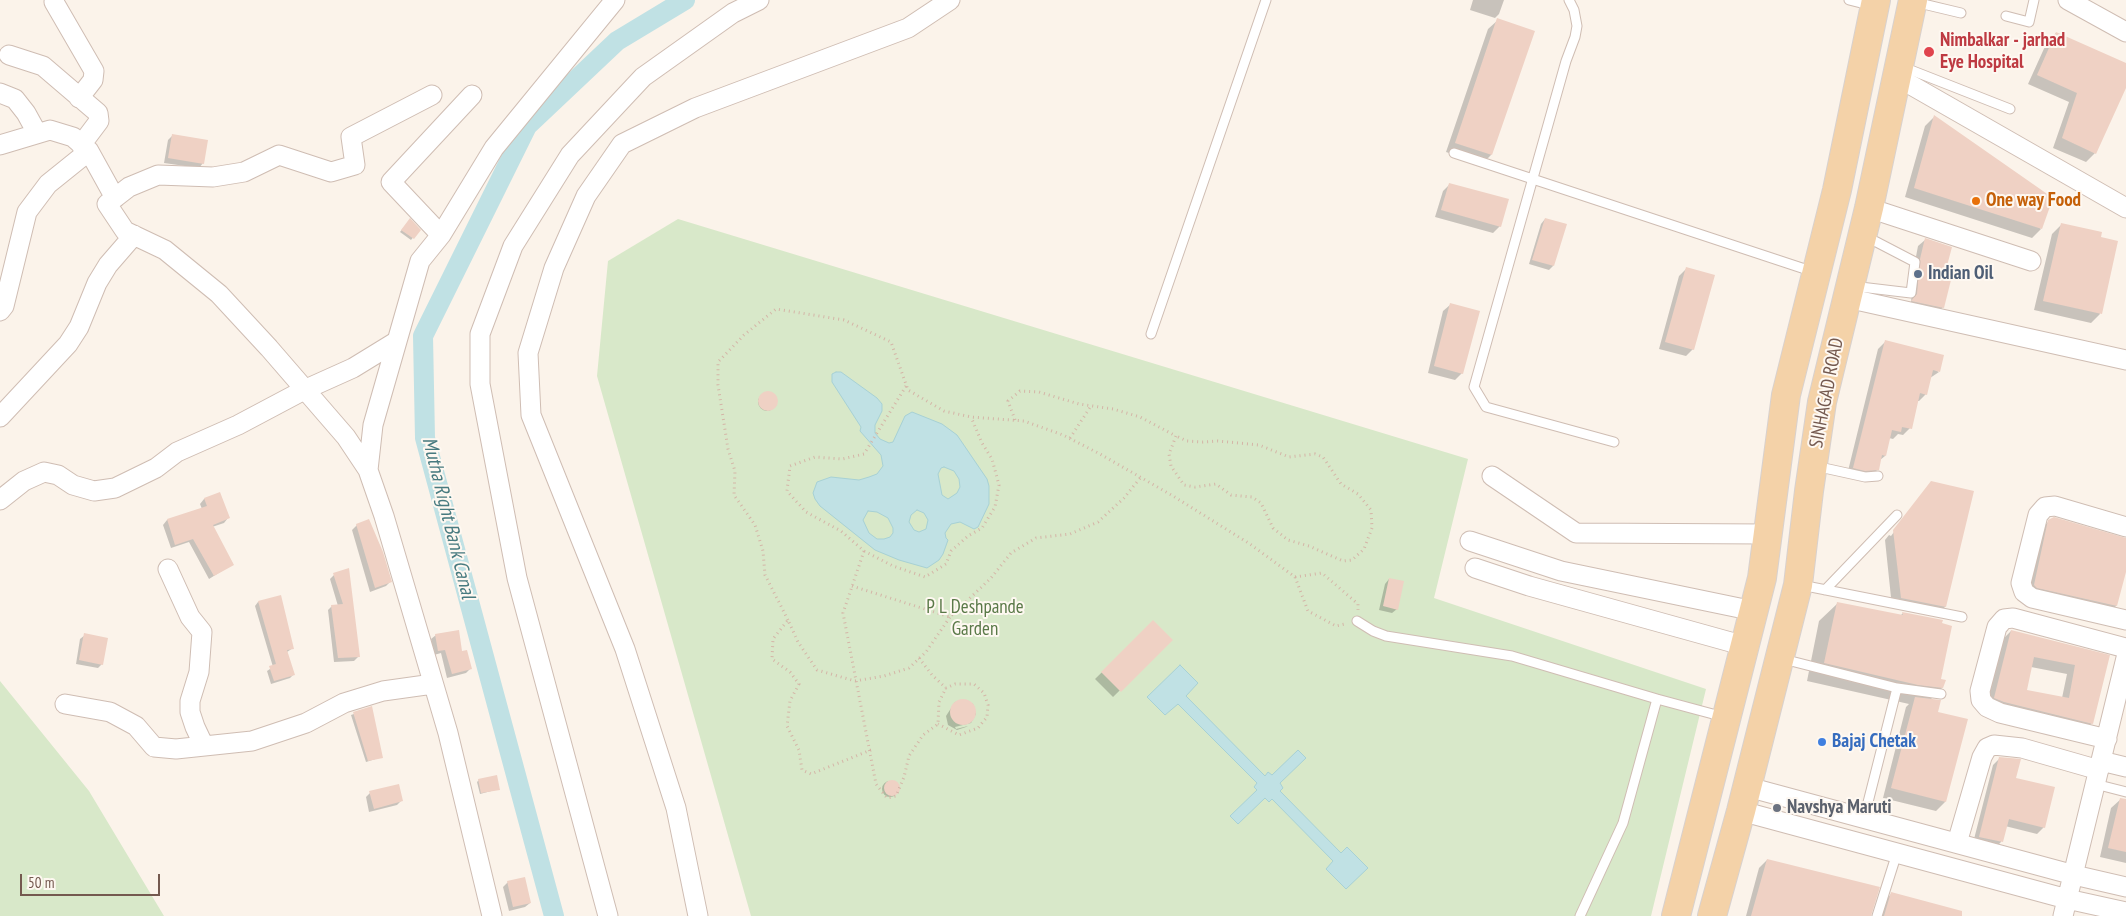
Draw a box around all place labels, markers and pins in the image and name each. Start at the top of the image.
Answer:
place label: Nimbalkar - jarhad Eye Hospital [1940,30,2065,74]
marker: Nimbalkar - jarhad Eye Hospital [1922,45,1936,59]
place label: One way Food [1986,190,2081,212]
marker: One way Food [1970,195,1982,207]
place label: Indian Oil [1928,263,1993,285]
marker: Indian Oil [1912,268,1924,280]
place label: Bajaj Chetak [1832,731,1916,753]
marker: Bajaj Chetak [1816,736,1828,748]
place label: Navshya Maruti [1787,797,1892,819]
marker: Navshya Maruti [1771,802,1783,814]

